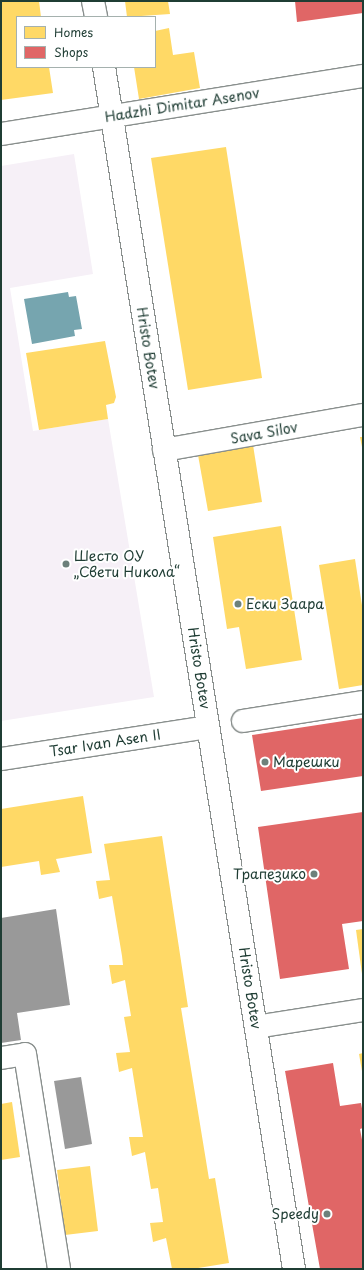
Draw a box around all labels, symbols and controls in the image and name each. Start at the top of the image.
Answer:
legend [16,16,156,68]
text: Homes [54,23,93,41]
text: Shops [54,43,88,61]
street label: Hadzhi Dimitar Asenov [103,84,261,126]
street label: Hristo Botev [133,306,163,390]
street label: Sava Silov [229,419,299,447]
place label: Шесто ОУ „Свети Никола“ [74,548,180,580]
marker: Шесто ОУ „Свети Никола“ [61,559,71,569]
place label: Ески Заара [246,596,326,612]
marker: Ески Заара [233,599,243,609]
street label: Hristo Botev [184,626,214,710]
street label: Tsar Ivan Asen II [48,726,162,760]
place label: Марешки [273,754,340,770]
marker: Марешки [260,757,270,767]
place label: Трапезико [233,866,306,882]
marker: Трапезико [309,869,319,879]
street label: Hristo Botev [235,946,265,1030]
place label: Speedy [272,1206,319,1222]
marker: Speedy [322,1209,332,1219]

